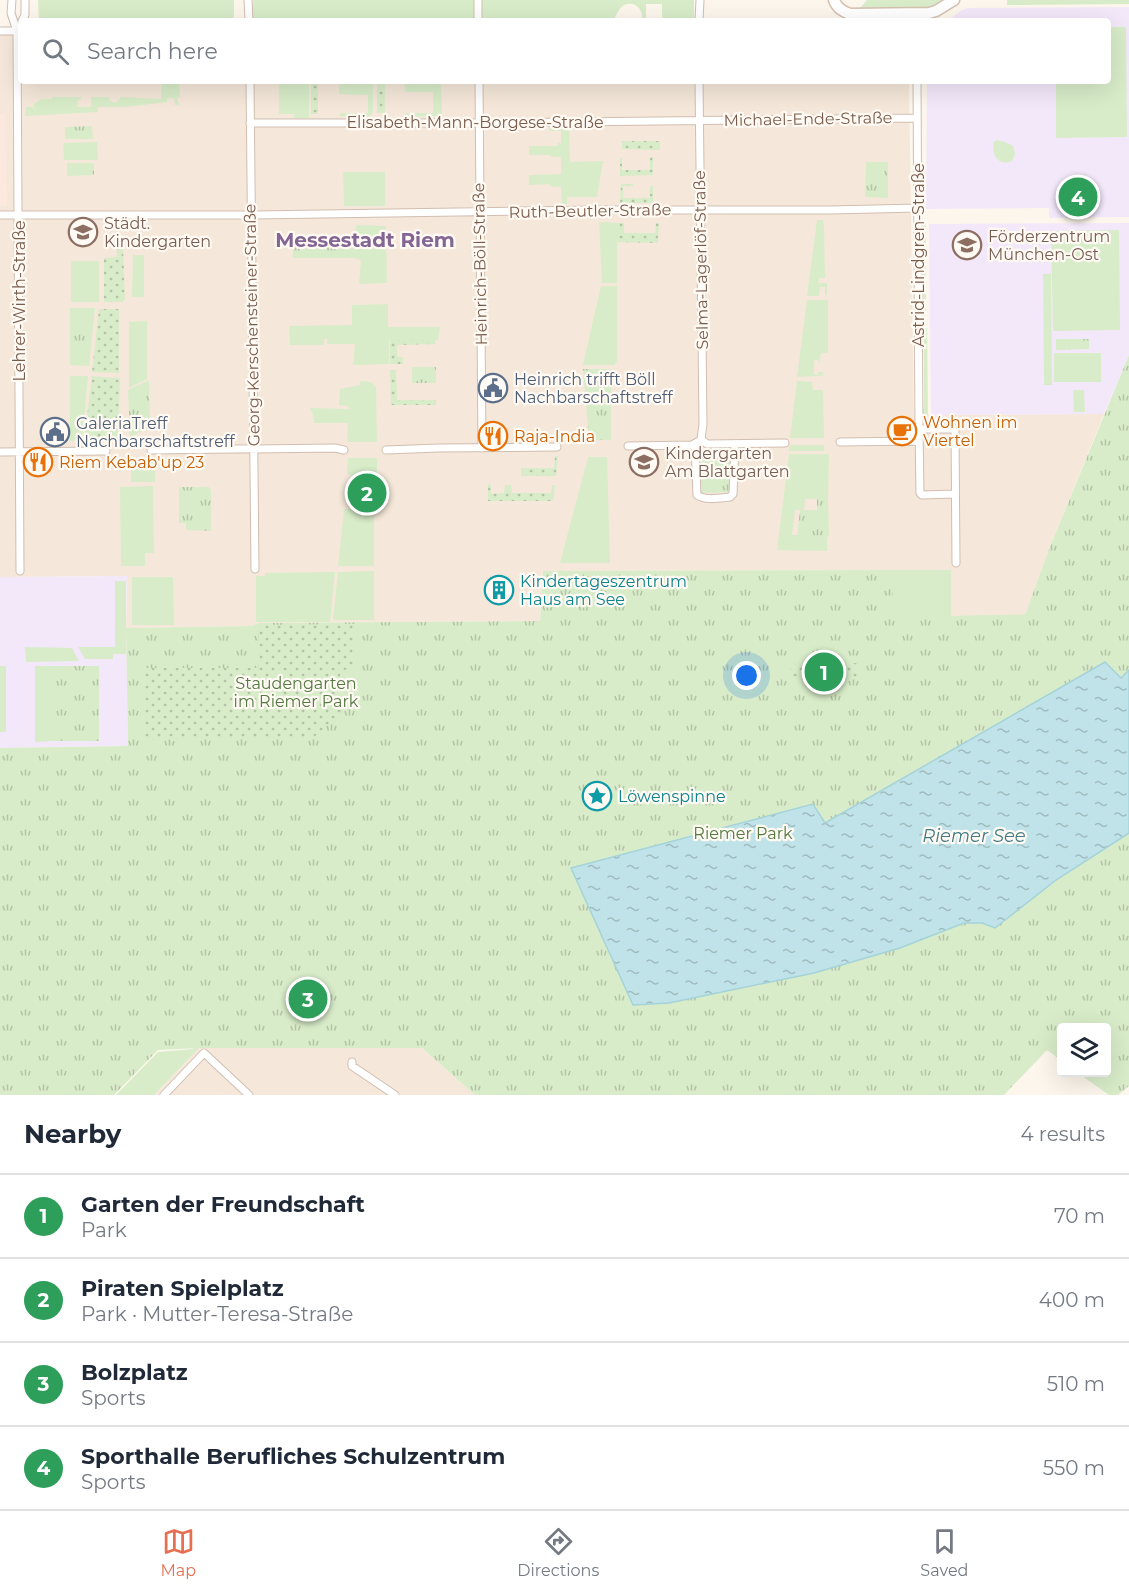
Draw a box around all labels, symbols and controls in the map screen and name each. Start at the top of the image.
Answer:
search box [18,18,1111,84]
icon: search [39,35,72,68]
text: Search here [87,38,218,65]
street label: Michael-Ende-Straße [723,108,893,130]
street label: Elisabeth-Mann-Borgese-Straße [346,113,604,132]
street label: Astrid-Lindgren-Straße [909,163,928,347]
street label: Selma-Lagerlöf-Straße [690,170,712,350]
pin: 4 [1058,174,1098,220]
street label: Heinrich-Böll-Straße [469,183,491,345]
street label: Ruth-Beutler-Straße [509,200,671,222]
street label: Georg-Kerschensteiner-Straße [240,203,264,447]
place label: Städt. Kindergarten [104,214,211,251]
school or university icon: Städt. Kindergarten [67,216,99,248]
street label: Lehrer-Wirth-Straße [10,220,29,382]
place label: Förderzentrum München-Ost [988,227,1110,264]
district label: Messestadt Riem [275,228,455,252]
school or university icon: Förderzentrum München-Ost [951,229,983,261]
place label: Heinrich trifft Böll Nachbarschaftstreff [514,370,673,407]
public building icon: Heinrich trifft Böll Nachbarschaftstreff [477,372,509,404]
place label: Wohnen im Viertel [923,413,1018,450]
place label: GaleriaTreff Nachbarschaftstreff [76,414,235,451]
cafe icon: Wohnen im Viertel [886,415,918,447]
public building icon: GaleriaTreff Nachbarschaftstreff [39,416,71,448]
restaurant icon: Raja-India [477,420,509,452]
place label: Raja-India [514,427,595,446]
place label: Kindergarten Am Blattgarten [665,444,790,481]
restaurant icon: Riem Kebab'up 23 [22,446,54,478]
school or university icon: Kindergarten Am Blattgarten [628,446,660,478]
place label: Riem Kebab'up 23 [59,453,204,472]
pin: 2 [348,470,386,516]
place label: Kindertageszentrum Haus am See [520,572,687,609]
building icon: Kindertageszentrum Haus am See [483,574,515,606]
pin: 1 [804,650,844,694]
your location [732,661,761,690]
park label: Staudengarten im Riemer Park [234,674,359,711]
place icon: Löwenspinne [581,780,613,812]
place label: Löwenspinne [618,787,726,806]
park label: Riemer Park [693,824,793,843]
water label: Riemer See [922,825,1026,847]
pin: 3 [288,976,328,1022]
map controls [1057,1023,1111,1077]
button: layers [1057,1023,1111,1077]
text: Nearby [24,1118,121,1150]
text: 4 results [1020,1122,1105,1146]
text: Garten der Freundschaft [81,1191,365,1218]
text: 1 [40,1204,47,1228]
text: 70 m [1054,1204,1105,1228]
text: Park [81,1218,127,1242]
text: Piraten Spielplatz [81,1275,284,1302]
text: 2 [38,1288,49,1312]
text: 400 m [1039,1288,1105,1312]
text: Park · Mutter-Teresa-Straße [81,1302,353,1326]
text: Bolzplatz [81,1359,188,1386]
text: 3 [38,1372,49,1396]
text: 510 m [1047,1372,1105,1396]
text: Sports [81,1386,146,1410]
text: Sporthalle Berufliches Schulzentrum [81,1443,505,1470]
text: 4 [37,1456,50,1480]
text: 550 m [1043,1456,1105,1480]
text: Sports [81,1470,146,1494]
tab: Map [161,1525,196,1580]
tab: Directions [517,1525,599,1580]
tab: Saved [920,1525,968,1580]

